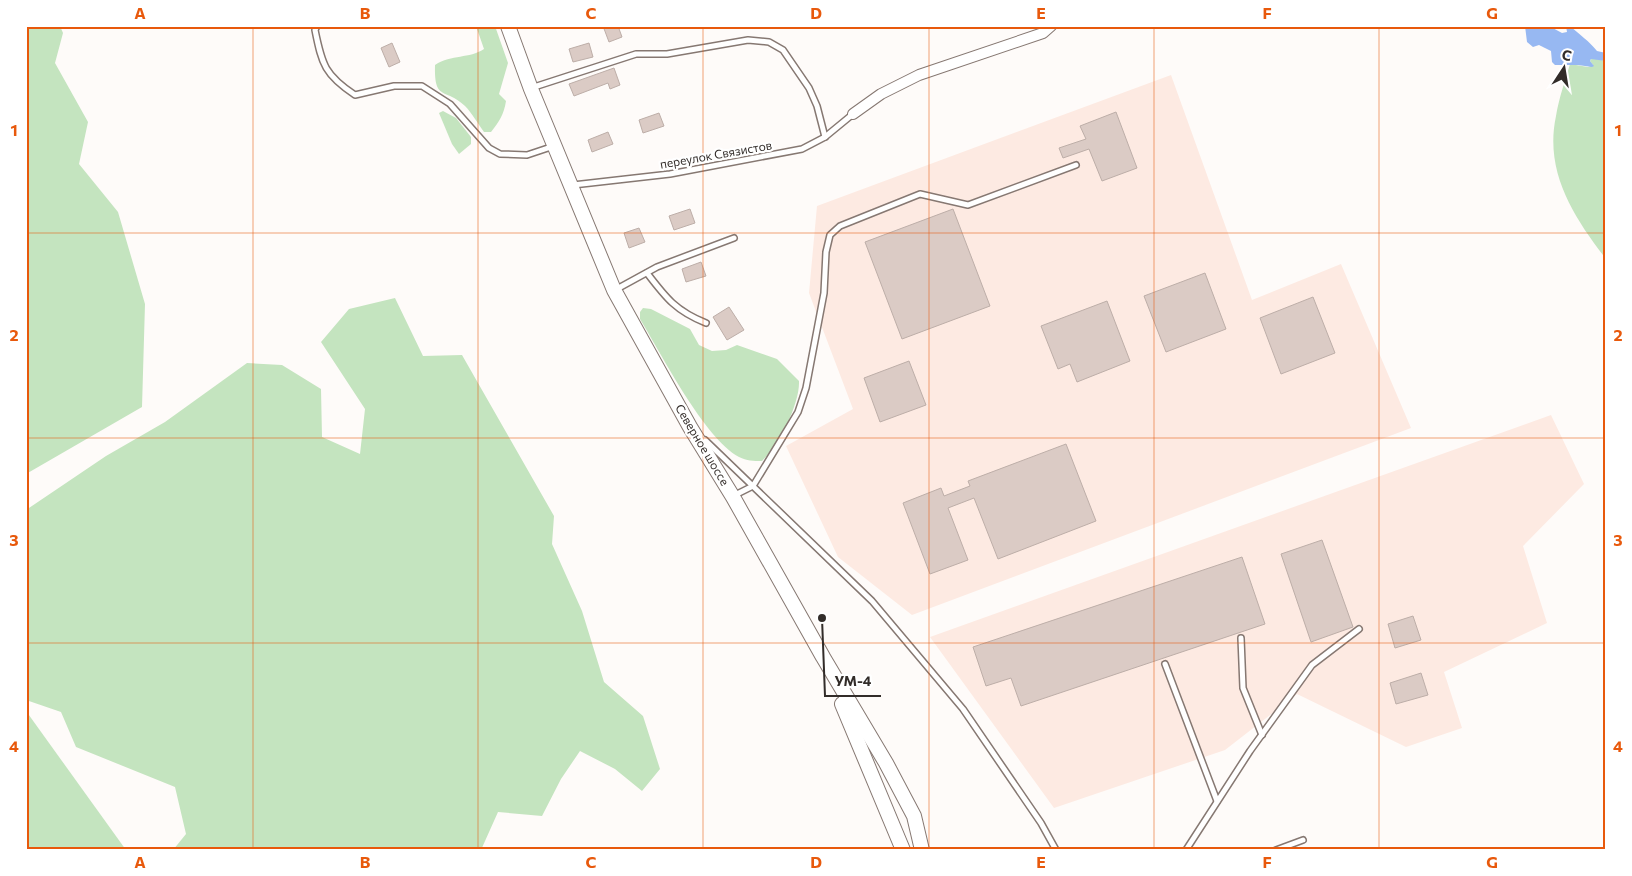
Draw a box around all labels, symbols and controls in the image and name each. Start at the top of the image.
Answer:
text: A [134,3,146,22]
text: B [360,3,371,22]
text: C [586,3,597,22]
text: D [810,3,822,22]
text: E [1036,3,1046,22]
text: F [1262,3,1272,22]
text: G [1486,3,1498,22]
north arrow [1540,42,1590,92]
text: С [1560,45,1573,64]
text: 1 [10,120,18,139]
text: 1 [1614,120,1622,139]
street label: переулок Связистов [659,137,773,171]
text: 2 [9,325,19,344]
text: 2 [1613,325,1623,344]
street label: Северное шоссе [673,401,733,488]
text: 3 [9,530,19,549]
text: 3 [1613,530,1623,549]
callout: УМ-4 [825,667,881,696]
text: УМ-4 [835,672,872,689]
text: 4 [9,736,19,755]
text: 4 [1613,736,1623,755]
text: A [134,852,146,871]
text: B [360,852,371,871]
text: C [586,852,597,871]
text: D [810,852,822,871]
text: E [1036,852,1046,871]
text: F [1262,852,1272,871]
text: G [1486,852,1498,871]

